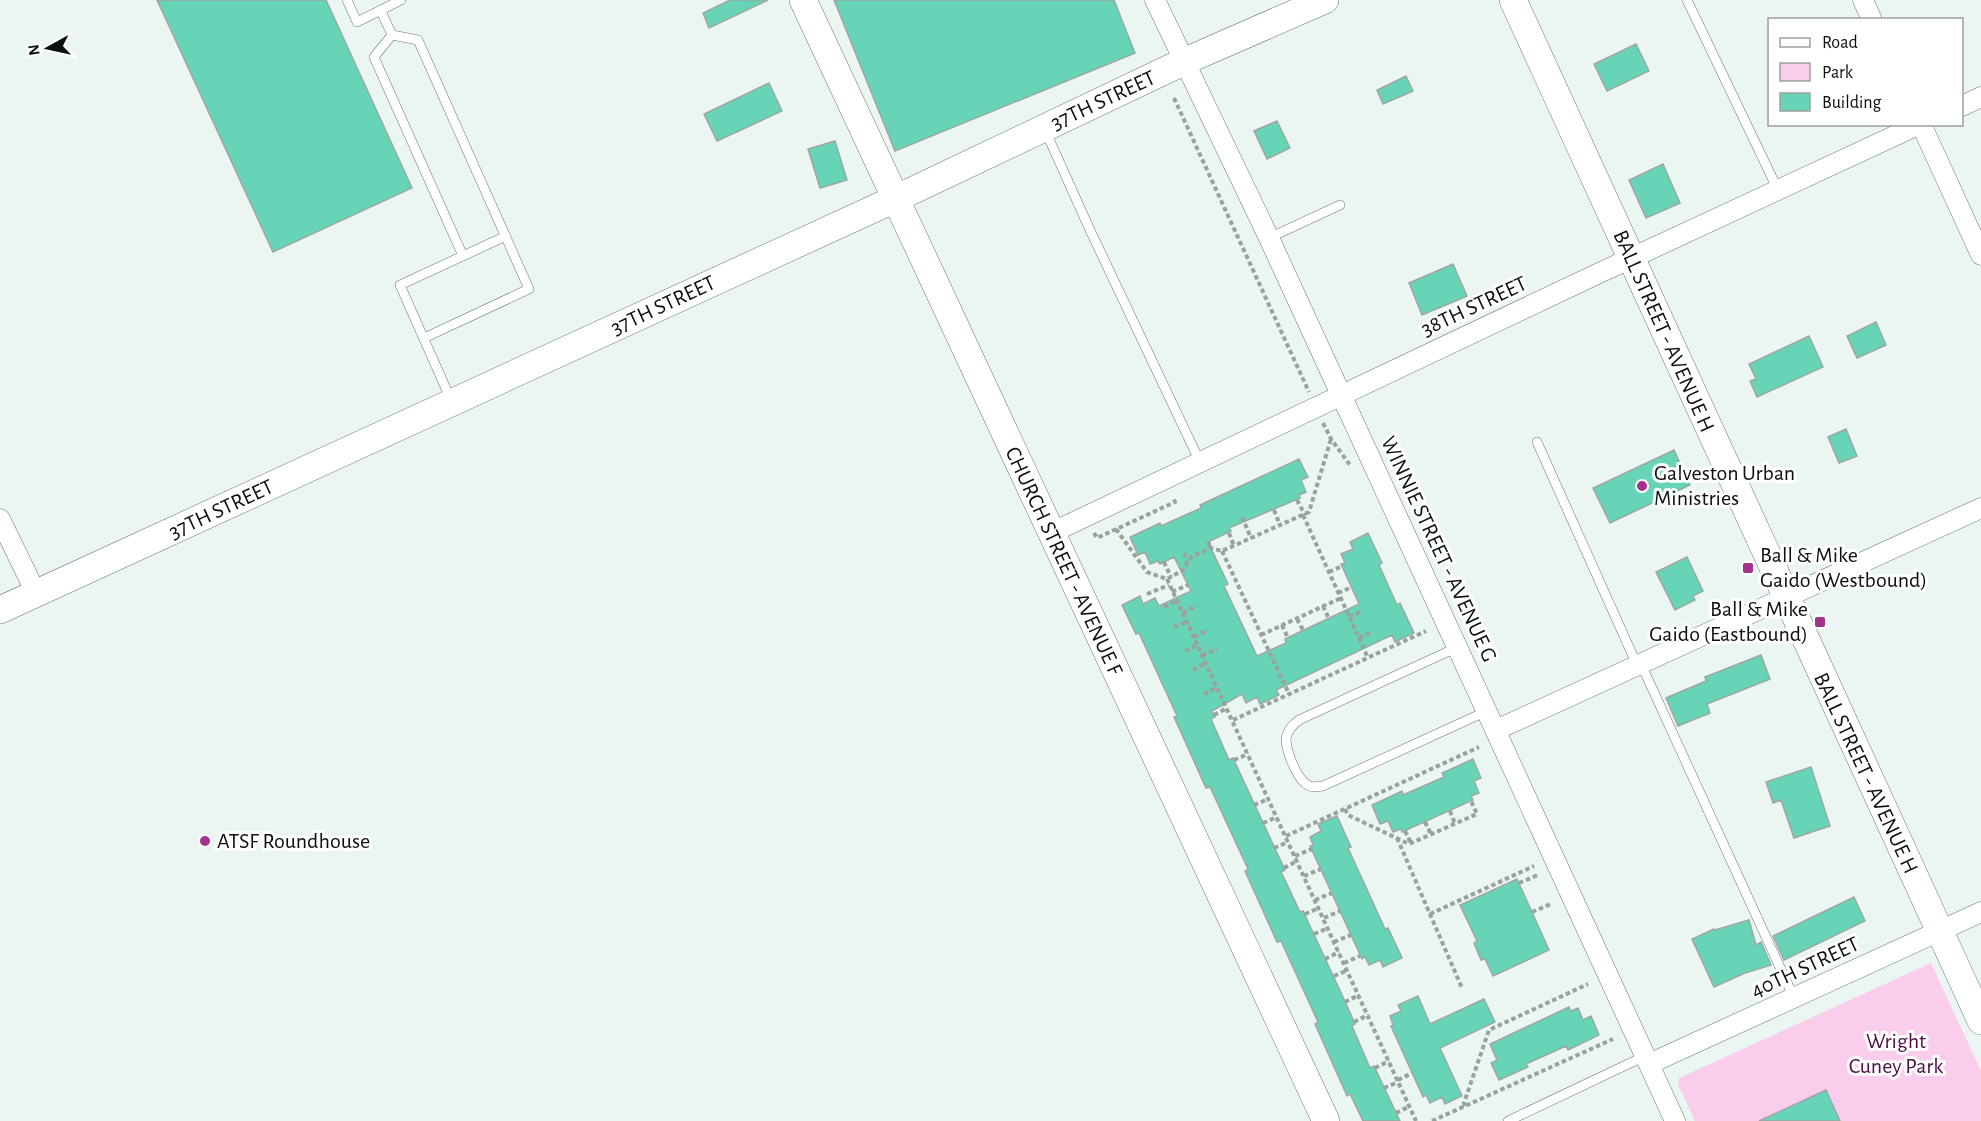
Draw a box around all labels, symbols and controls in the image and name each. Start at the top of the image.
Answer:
north arrow [18,18,78,78]
legend [1768,18,1963,126]
text: Road [1822,34,1858,52]
text: N [25,43,43,57]
text: Park [1822,64,1854,82]
street label: 37TH STREET [1047,66,1159,134]
text: Building [1822,94,1882,112]
street label: BALL STREET - AVENUE H [1609,227,1719,435]
street label: 37TH STREET [607,271,719,339]
street label: 38TH STREET [1418,272,1530,340]
street label: WINNIE STREET - AVENUE G [1377,433,1501,665]
street label: CHURCH STREET - AVENUE F [1001,443,1127,679]
place label: Galveston Urban Ministries [1654,462,1795,509]
street label: 37TH STREET [165,475,277,543]
marker: Galveston Urban Ministries [1635,479,1649,493]
place label: Ball & Mike Gaido (Westbound) [1760,544,1927,591]
marker: Ball & Mike Gaido (Westbound) [1741,561,1755,575]
place label: Ball & Mike Gaido (Eastbound) [1649,598,1808,645]
marker: Ball & Mike Gaido (Eastbound) [1813,615,1827,629]
street label: BALL STREET - AVENUE H [1810,669,1922,877]
place label: ATSF Roundhouse [217,830,370,852]
marker: ATSF Roundhouse [198,834,212,848]
street label: 40TH STREET [1747,932,1863,1002]
park label: Wright Cuney Park [1849,1030,1943,1077]

